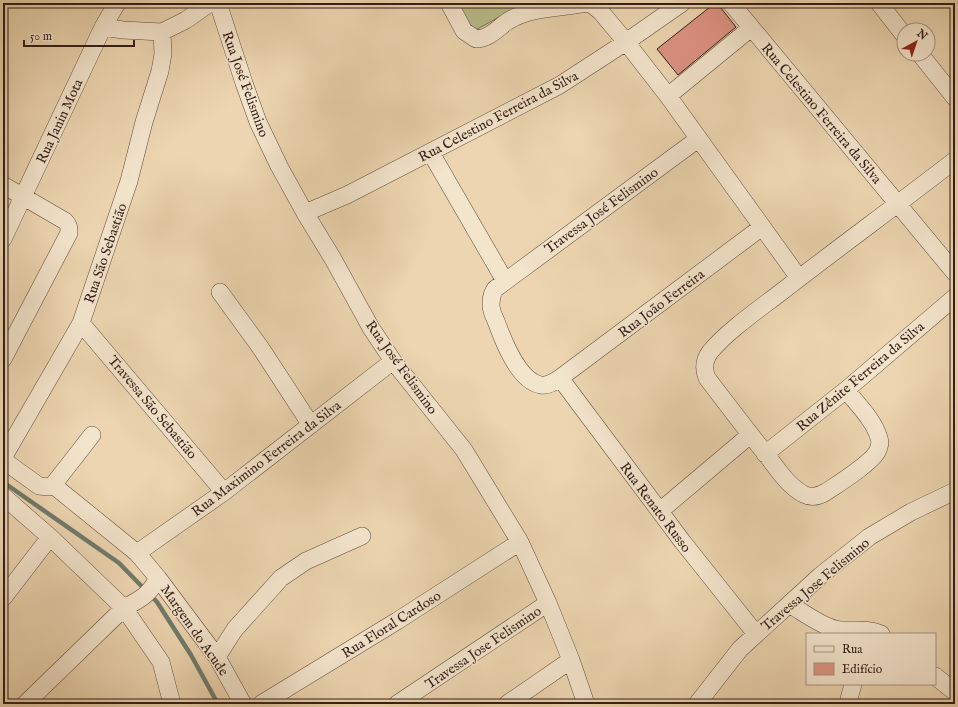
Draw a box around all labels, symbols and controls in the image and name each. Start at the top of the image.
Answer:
scale bar [24,22,134,48]
north arrow [896,22,936,62]
text: N [913,26,930,44]
text: 50 m [30,29,52,44]
street label: Rua José Felismino [218,29,273,140]
street label: Rua Celestino Ferreira da Silva [757,40,886,188]
street label: Rua Celestino Ferreira da Silva [415,67,582,167]
street label: Rua Janin Mota [32,75,88,167]
street label: Travessa José Felismino [541,163,662,258]
street label: Rua São Sebastião [80,200,132,306]
street label: Rua João Ferreira [615,265,709,342]
street label: Rua José Felismino [361,317,442,418]
street label: Rua Zênite Ferreira da Silva [793,317,929,436]
street label: Travessa São Sebastião [104,352,201,463]
street label: Rua Maximino Ferreira da Silva [188,396,346,521]
street label: Rua Renato Russo [615,459,695,557]
street label: Travessa Jose Felismino [758,534,874,635]
street label: Margem do Acude [156,582,233,680]
street label: Rua Floral Cardoso [338,587,445,663]
street label: Travessa Jose Felismino [422,602,545,693]
legend [806,633,936,685]
text: Rua [842,642,863,657]
text: Edifício [842,662,883,677]

